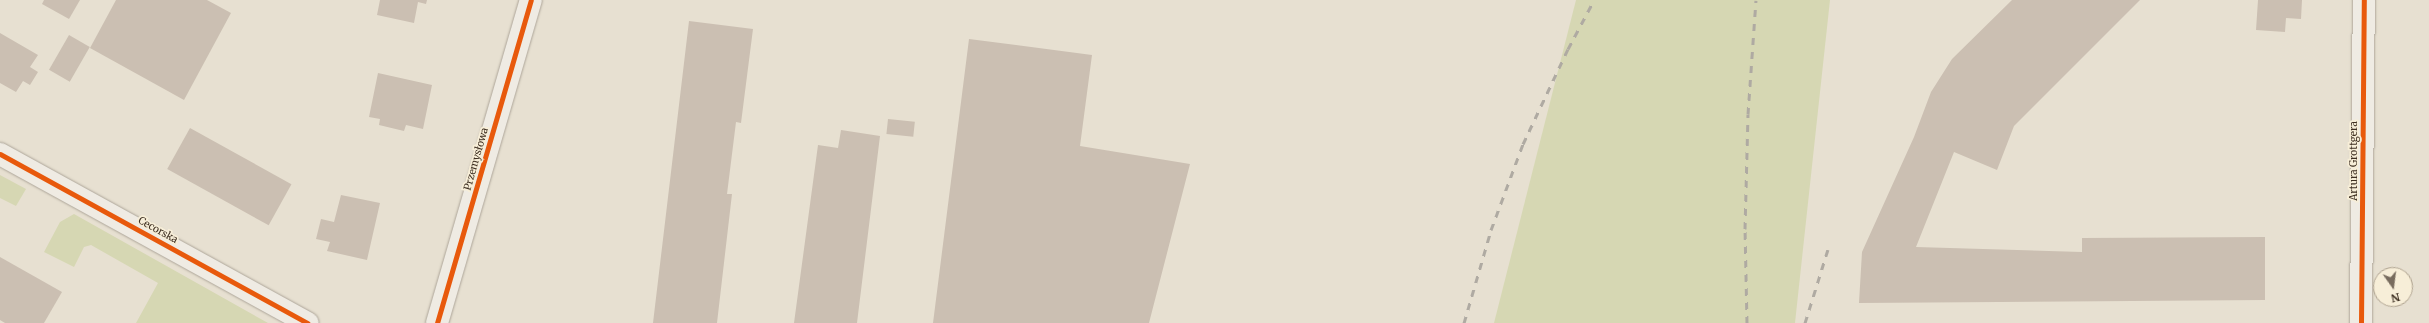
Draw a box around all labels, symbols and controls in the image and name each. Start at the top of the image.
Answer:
street label: Artura Grottgera [2348,121,2360,201]
street label: Przemysłowa [461,126,491,192]
street label: Cecorska [136,214,180,246]
north arrow [2373,267,2413,307]
text: N [2390,290,2402,306]

